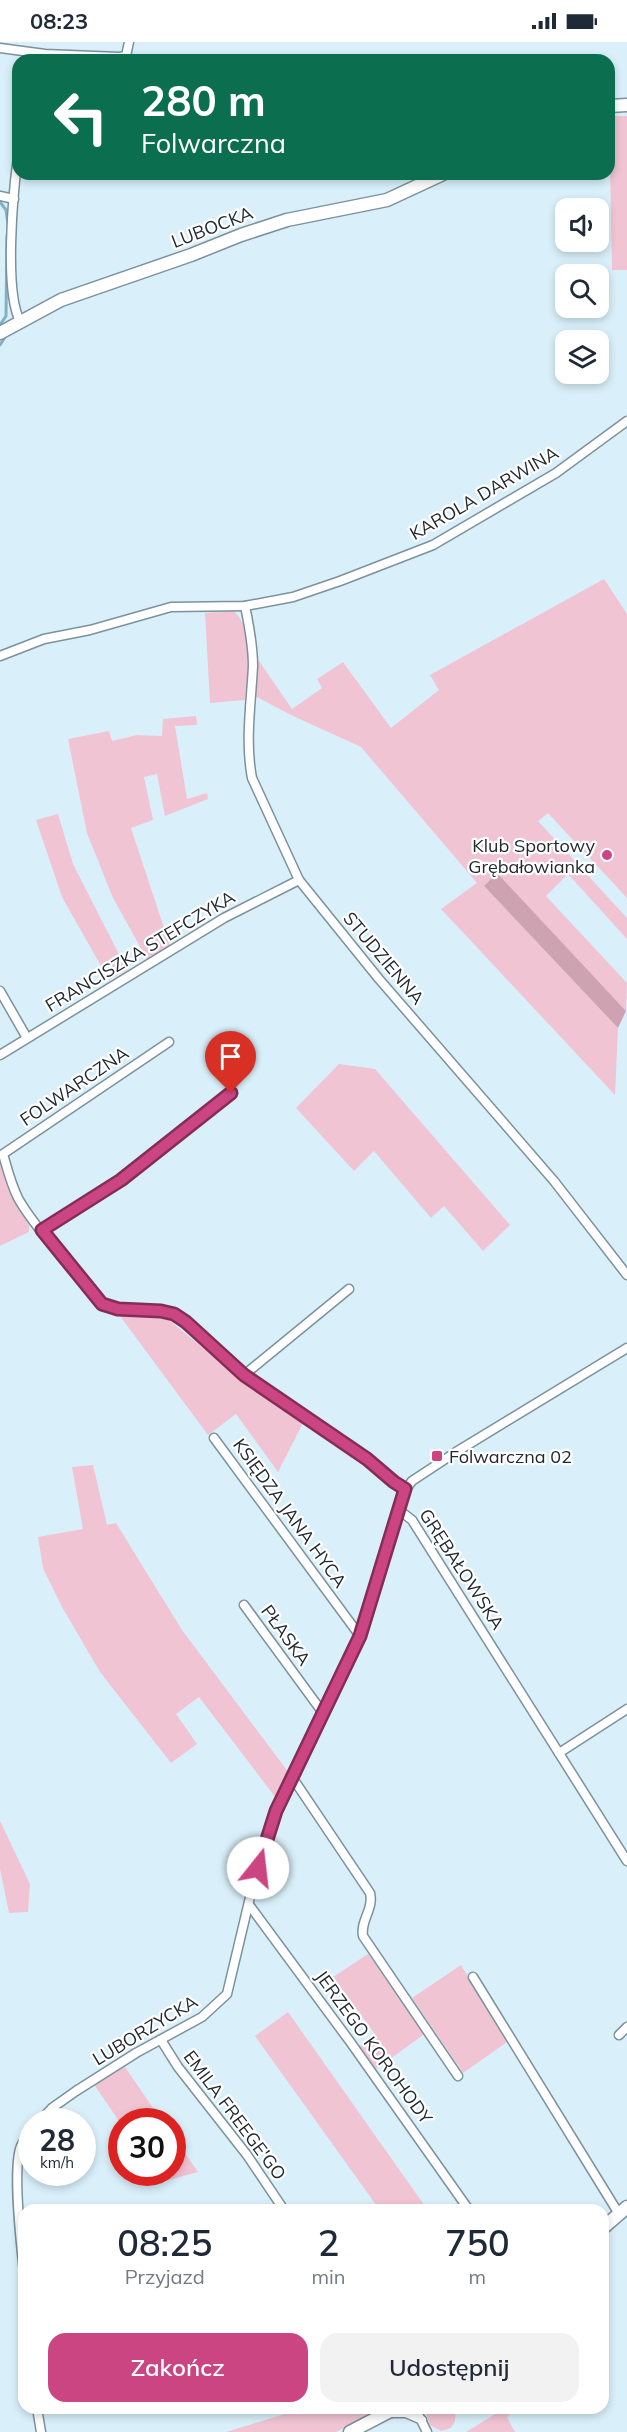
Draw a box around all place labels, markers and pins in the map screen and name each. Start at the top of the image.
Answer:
place label: Klub Sportowy Grębałowianka [468,834,595,878]
marker: Klub Sportowy Grębałowianka [600,848,614,862]
pin [205,1031,256,1093]
place label: Folwarczna 02 [449,1445,572,1468]
marker: Folwarczna 02 [430,1449,444,1463]

